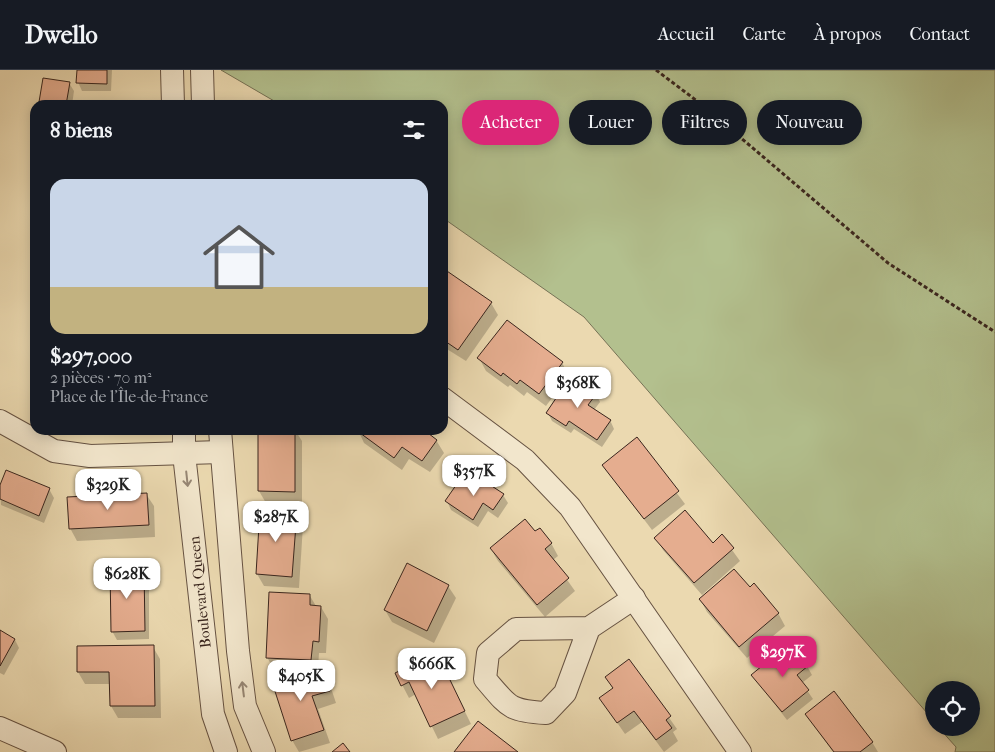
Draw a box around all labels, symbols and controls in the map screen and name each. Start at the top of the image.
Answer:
text: Dwello [25,21,98,49]
text: Accueil [658,24,715,45]
text: Carte [743,24,786,45]
text: À propos [814,24,881,45]
text: Contact [909,24,970,45]
chip: Acheter [462,100,559,145]
chip: Louer [569,100,652,145]
chip: Filtres [662,100,747,145]
chip: Nouveau [757,100,862,145]
icon: filters [400,116,428,144]
text: 8 biens [50,118,112,142]
icon: home [194,212,284,302]
text: $297,000 [50,344,132,368]
pin: $368K [543,366,613,409]
text: 2 pièces · 70 m² [50,368,152,387]
text: $368K [556,373,600,392]
text: Place de l'Île-de-France [50,387,208,406]
pin: $357K [439,454,509,497]
text: $357K [453,461,495,480]
pin: $329K [73,468,143,511]
one-way arrow [182,470,192,486]
text: $329K [86,475,130,494]
pin: $287K [241,500,311,543]
text: $287K [254,507,298,526]
street label: Boulevard Queen [185,535,215,649]
pin: $628K [92,558,162,600]
text: $628K [104,564,150,583]
pin: $297K [748,636,818,678]
text: $297K [761,642,805,661]
pin: $666K [397,648,467,690]
text: $666K [409,654,455,673]
pin: $405K [266,660,336,702]
text: $405K [278,666,324,685]
map controls [925,681,980,736]
button: locate [925,681,980,736]
one-way arrow [238,682,248,698]

